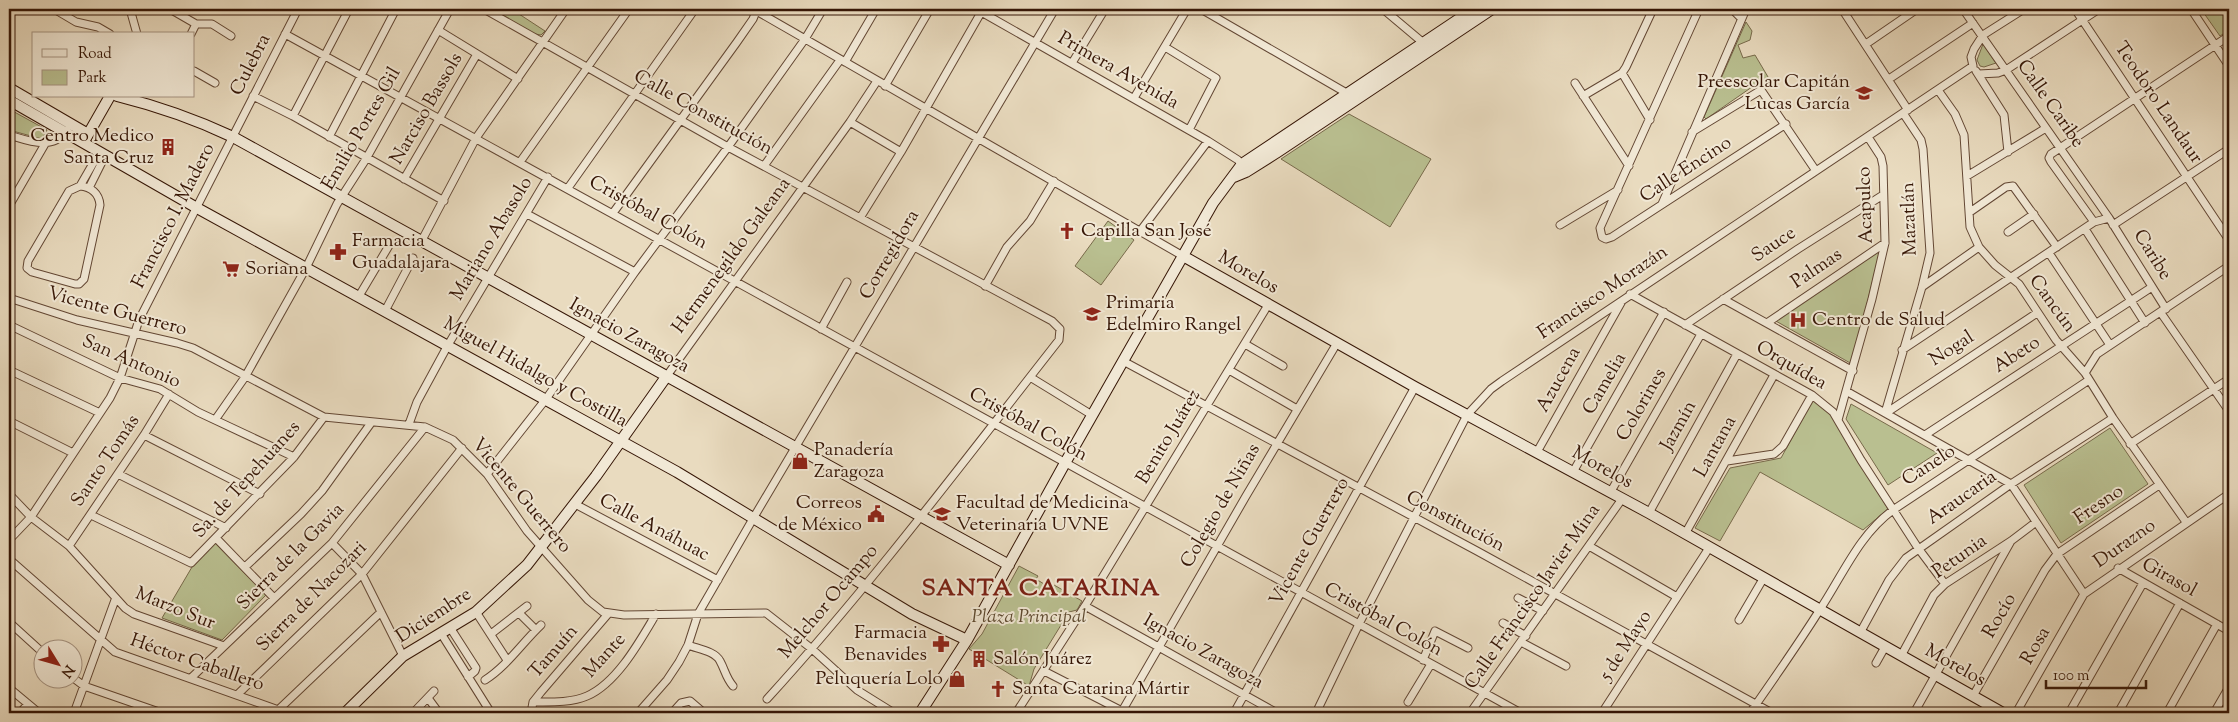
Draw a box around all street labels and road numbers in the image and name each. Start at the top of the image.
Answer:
street label: Primera Avenida [1052,25,1184,117]
street label: Culebra [224,29,278,101]
street label: Teodoro Landaur [2107,37,2209,169]
street label: Narciso Bassols [384,48,470,170]
street label: Calle Caribe [2010,54,2090,154]
street label: Emilio Portes Gil [316,62,408,196]
street label: Calle Constitución [628,63,778,163]
street label: Calle Encino [1635,130,1737,210]
street label: Francisco I. Madero [126,139,222,293]
street label: Acapulco [1851,166,1881,244]
street label: Cristóbal Colón [584,169,712,257]
street label: Mariano Abasolo [444,172,540,306]
street label: Hermenegildo Galeana [666,172,798,340]
street label: Mazatlán [1895,182,1925,256]
street label: Corregidora [853,205,927,305]
street label: Sauce [1746,220,1802,270]
street label: Caribe [2126,224,2178,286]
street label: Francisco Morazán [1532,239,1674,347]
street label: Palmas [1786,242,1848,296]
street label: Morelos [1212,245,1284,301]
street label: Cancún [2022,270,2082,338]
street label: Vicente Guerrero [44,280,190,344]
street label: Ignacio Zaragoza [564,292,694,380]
street label: Miguel Hidalgo y Costilla [438,311,632,435]
street label: Nogal [1924,324,1980,374]
street label: San Antonio [77,328,185,396]
street label: Abeto [1988,330,2046,380]
street label: Orquídea [1750,335,1832,397]
street label: Azucena [1530,342,1588,418]
street label: Camelia [1576,348,1634,420]
street label: Colorines [1610,363,1674,447]
street label: Cristóbal Colón [964,381,1092,469]
street label: Benito Juárez [1130,384,1208,490]
street label: Jazmín [1654,396,1704,457]
street label: Santo Tomás [65,409,147,513]
street label: Lantana [1688,411,1744,483]
street label: Sa. de Tepehuanes [187,415,307,545]
street label: Vicente Guerrero [465,432,577,560]
street label: Colegio de Niñas [1174,439,1268,573]
street label: Canelo [1897,439,1961,493]
street label: Morelos [1566,440,1638,496]
street label: Araucaria [1921,464,2003,532]
street label: Vicente Guerrero [1263,473,1357,611]
street label: Fresno [2069,478,2129,532]
street label: Constitución [1401,485,1509,559]
street label: Calle Anáhuac [594,488,714,569]
street label: Sierra de la Gavia [231,497,351,617]
street label: Calle Francisco Javier Mina [1459,499,1608,695]
street label: Durazno [2088,513,2162,575]
street label: Petunia [1927,528,1993,586]
street label: Sierra de Nacozari [251,536,373,658]
street label: Melchor Ocampo [773,539,885,665]
street label: Girasol [2136,552,2202,604]
street label: Cristóbal Colón [1319,576,1447,664]
street label: Marzo Sur [131,581,219,637]
street label: Diciembre [391,581,477,650]
street label: Rocío [1976,589,2024,643]
street label: 5 de Mayo [1592,605,1659,688]
street label: Ignacio Zaragoza [1138,608,1268,696]
street label: Tamuín [523,619,585,685]
street label: Rosa [2014,622,2058,670]
street label: Héctor Caballero [126,627,268,699]
street label: Mante [577,627,633,685]
street label: Morelos [1919,638,1991,694]

